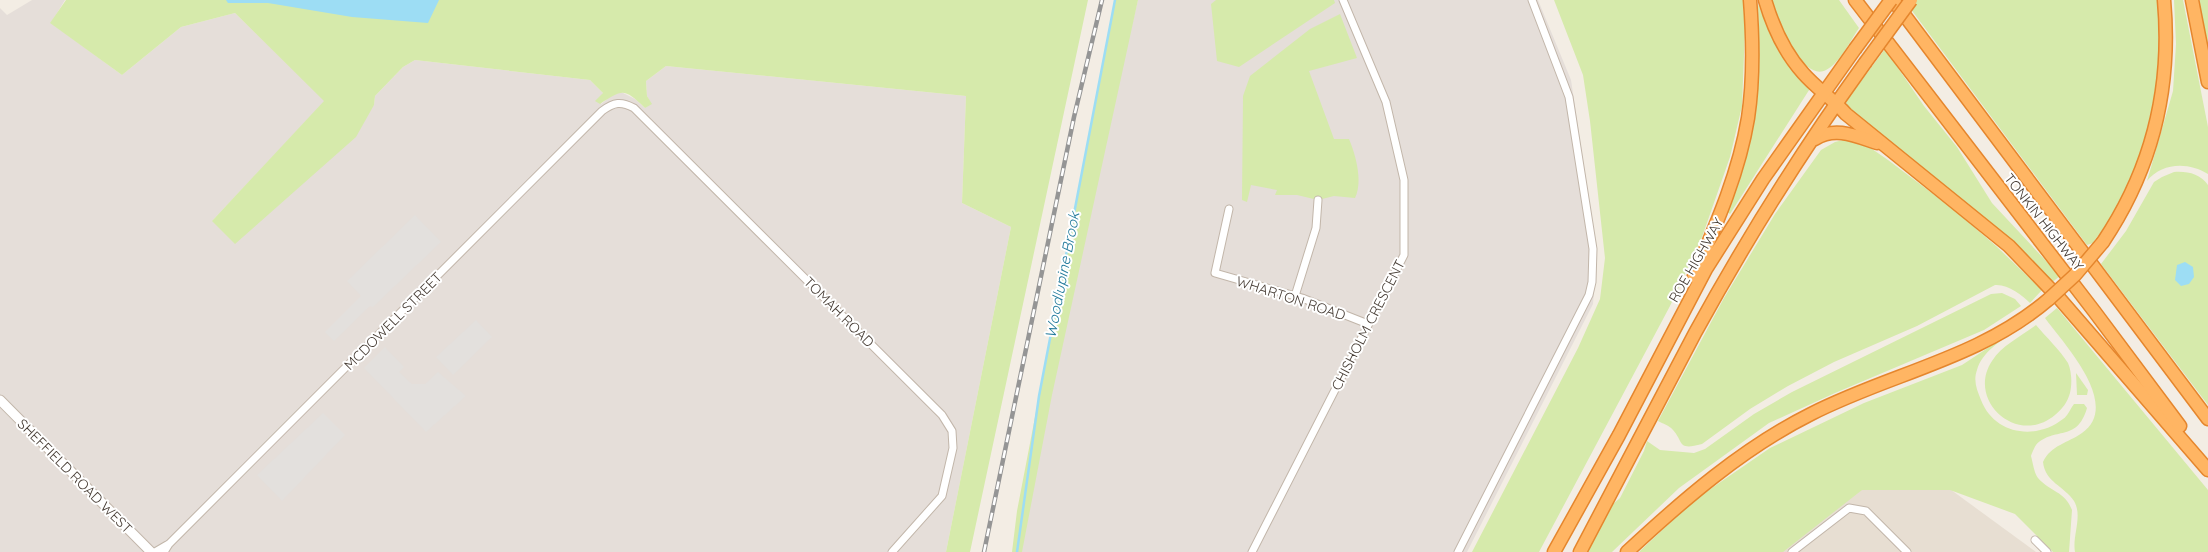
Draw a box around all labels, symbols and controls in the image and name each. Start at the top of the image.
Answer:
street label: TONKIN HIGHWAY [2000,170,2088,275]
water label: Woodlupine Brook [1040,208,1084,340]
street label: ROE HIGHWAY [1665,214,1728,305]
street label: CHISHOLM CRESCENT [1327,257,1409,393]
street label: MCDOWELL STREET [340,268,446,374]
street label: WHARTON ROAD [1234,272,1348,324]
street label: TOMAH ROAD [800,273,878,351]
street label: SHEFFIELD ROAD WEST [14,415,136,537]

